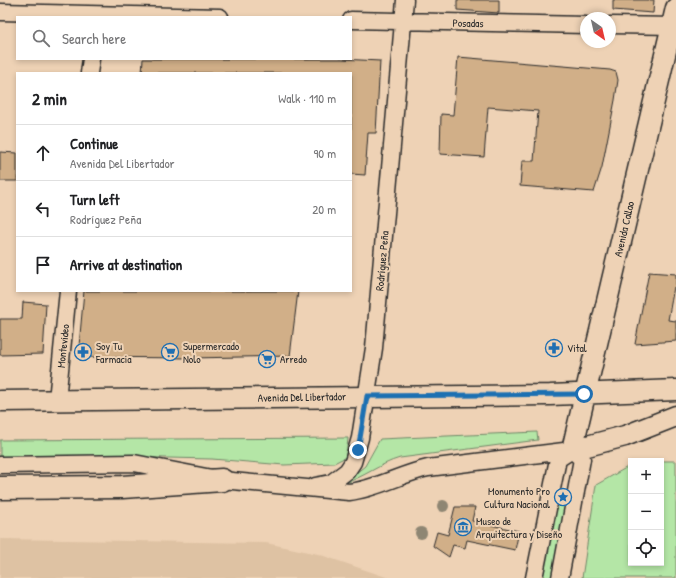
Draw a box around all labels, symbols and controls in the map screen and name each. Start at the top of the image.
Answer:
north arrow [580,12,616,48]
search box [16,16,352,60]
street label: Posadas [452,16,484,30]
icon: search [30,27,52,49]
text: Search here [62,28,126,49]
text: 2 min [32,87,67,110]
text: Walk · 110 m [278,89,336,107]
text: Continue [70,133,118,154]
icon: ahead [32,142,54,164]
text: 90 m [314,144,336,162]
text: Avenida Del Libertador [70,154,175,172]
text: Turn left [70,189,120,210]
icon: left [32,198,54,220]
street label: Avenida Callao [611,199,637,258]
text: 20 m [312,200,336,218]
text: Rodríguez Peña [70,210,141,228]
street label: Rodríguez Peña [372,230,392,292]
icon: arrive [32,254,54,276]
text: Arrive at destination [70,254,182,275]
street label: Montevideo [54,323,72,369]
pharmacy icon: Vital [544,338,564,358]
place label: Soy Tu Farmacia [95,339,132,366]
place label: Supermercado Nolo [183,339,240,366]
place label: Vital [567,341,587,355]
pharmacy icon: Soy Tu Farmacia [73,342,93,362]
supermarket icon: Supermercado Nolo [160,342,180,362]
supermarket icon: Arredo [257,349,277,369]
place label: Arredo [280,352,308,366]
route start [575,385,593,403]
street label: Avenida Del Libertador [258,389,347,405]
route end [349,441,367,459]
map controls [628,458,664,566]
button: + [628,458,664,494]
place label: Monumento Pro Cultura Nacional [484,484,551,511]
place icon: Monumento Pro Cultura Nacional [553,487,573,507]
button: − [628,494,664,530]
place label: Museo de Arquitectura y Diseño [476,514,563,541]
museum icon: Museo de Arquitectura y Diseño [453,517,473,537]
button: locate [628,530,664,566]

